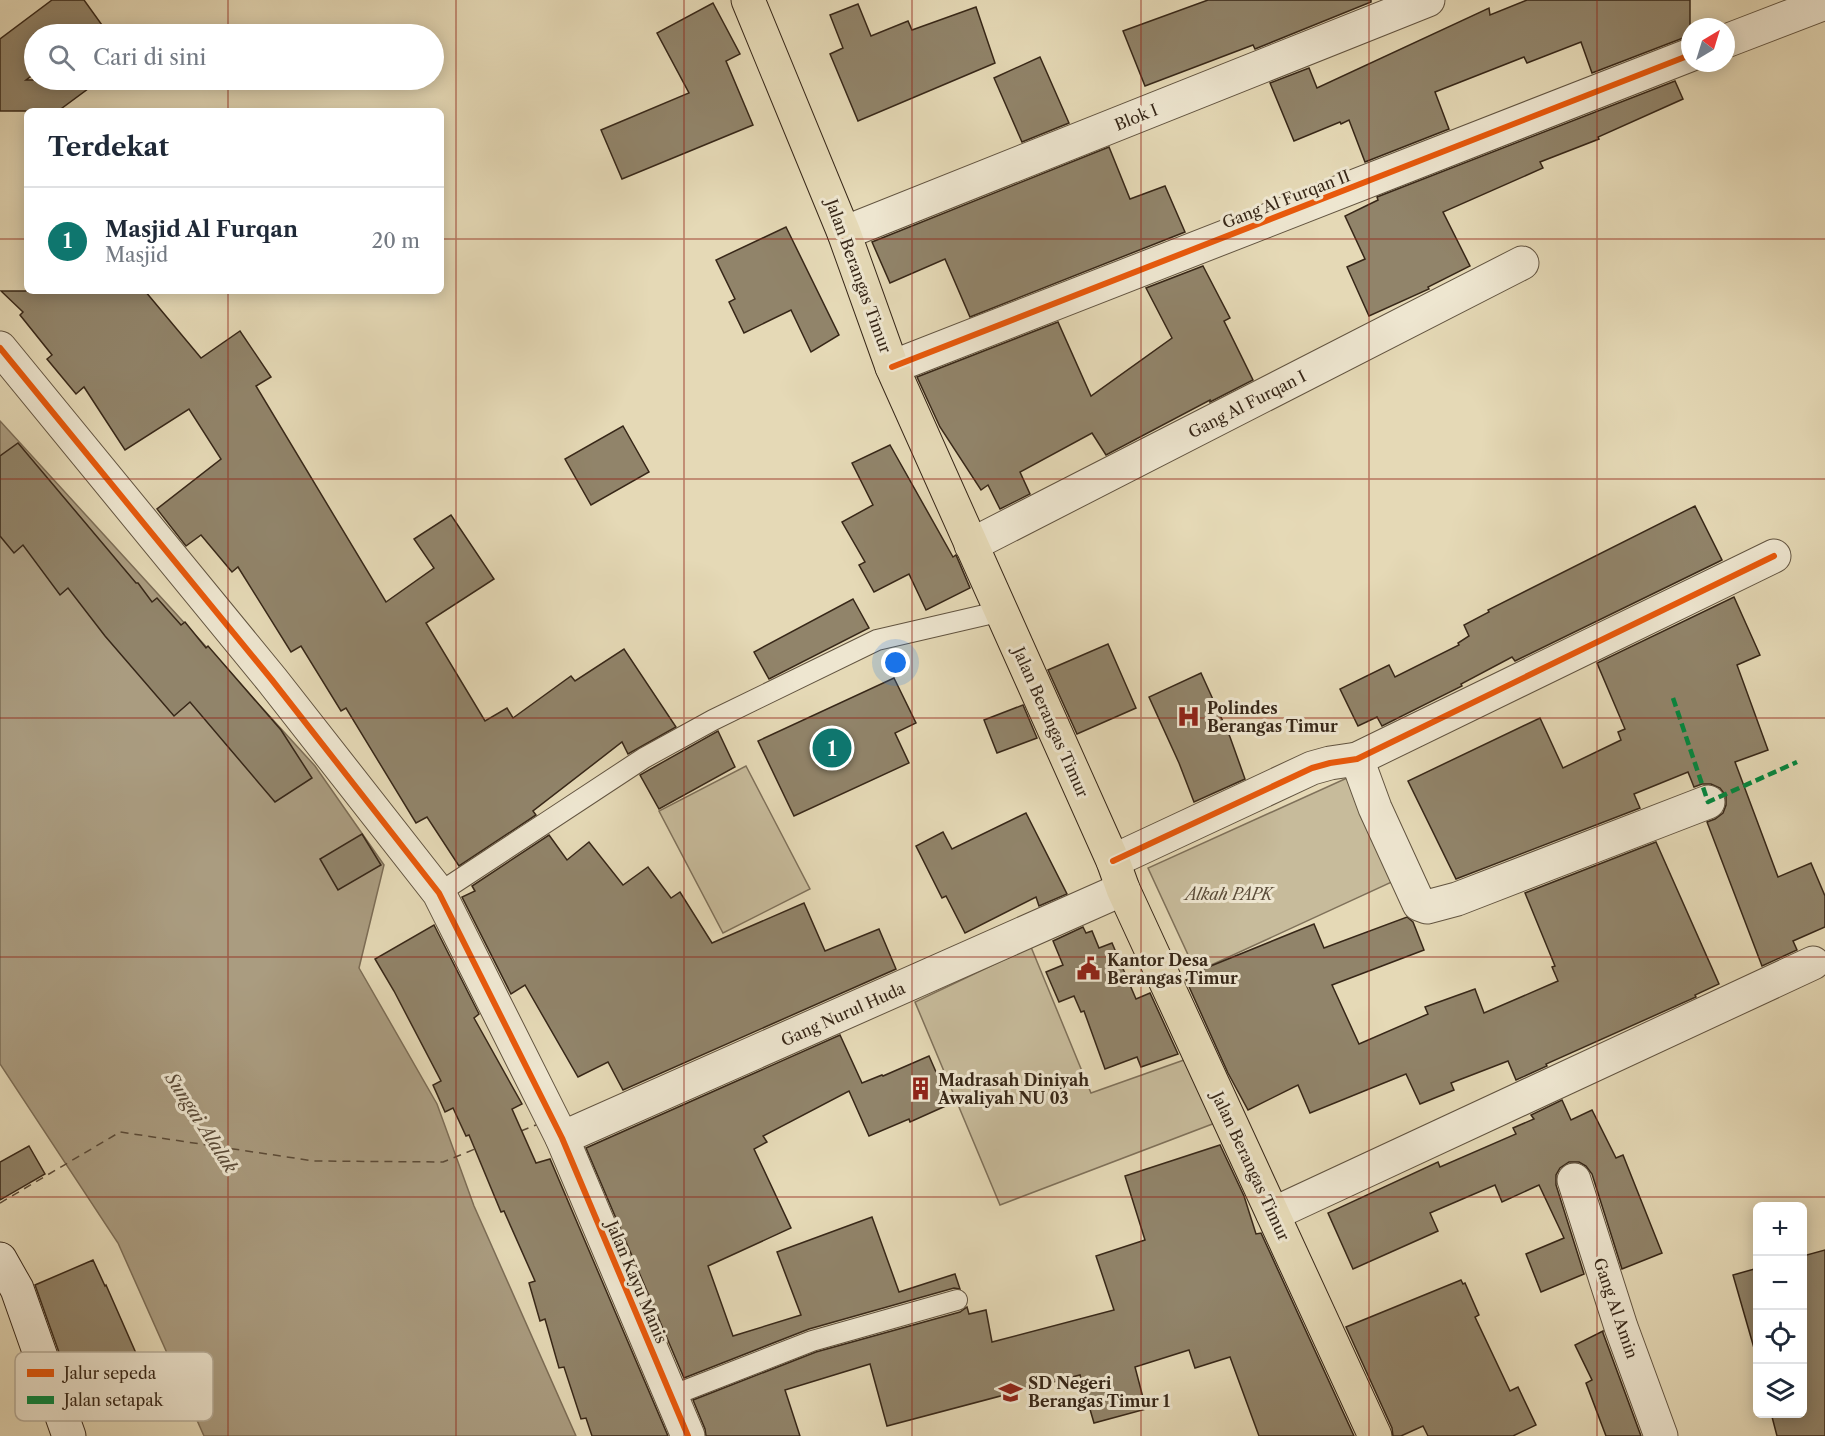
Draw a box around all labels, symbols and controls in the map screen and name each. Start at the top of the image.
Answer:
north arrow [1681,18,1735,72]
search box [24,24,444,90]
icon: search [45,41,78,74]
text: Cari di sini [93,44,206,71]
street label: Blok I [1111,99,1161,135]
text: Terdekat [48,131,169,163]
street label: Gang Al Furqan II [1219,165,1353,233]
street label: Jalan Berangas Timur [821,193,896,356]
text: Masjid Al Furqan [105,216,298,243]
text: 1 [63,229,72,253]
text: 20 m [372,229,420,253]
text: Masjid [105,243,168,267]
street label: Gang Al Furqan I [1185,366,1309,442]
street label: Jalan Berangas Timur [1008,641,1093,800]
your location [881,648,910,677]
place label: Polindes Berangas Timur [1207,698,1338,736]
hospital icon: Polindes Berangas Timur [1176,704,1202,730]
pin: 1 [812,726,852,771]
park label: Alkah PAPK [1182,884,1275,904]
place label: Kantor Desa Berangas Timur [1107,950,1238,988]
public building icon: Kantor Desa Berangas Timur [1076,956,1102,982]
street label: Gang Nurul Huda [778,977,909,1050]
water label: Sungai Alalak [160,1068,242,1178]
place label: Madrasah Diniyah Awaliyah NU 03 [937,1070,1089,1108]
building icon: Madrasah Diniyah Awaliyah NU 03 [907,1076,933,1102]
street label: Jalan Berangas Timur [1206,1085,1294,1244]
map controls [1753,1202,1807,1418]
button: + [1753,1202,1807,1256]
street label: Jalan Kayu Manis [601,1215,672,1346]
street label: Gang Al Amin [1589,1255,1643,1361]
button: − [1753,1256,1807,1310]
button: locate [1753,1310,1807,1364]
legend [15,1352,213,1421]
text: Jalur sepeda [61,1363,157,1383]
button: layers [1753,1364,1807,1418]
place label: SD Negeri Berangas Timur 1 [1028,1373,1171,1411]
school or university icon: SD Negeri Berangas Timur 1 [997,1379,1023,1405]
text: Jalan setapak [61,1390,164,1410]

